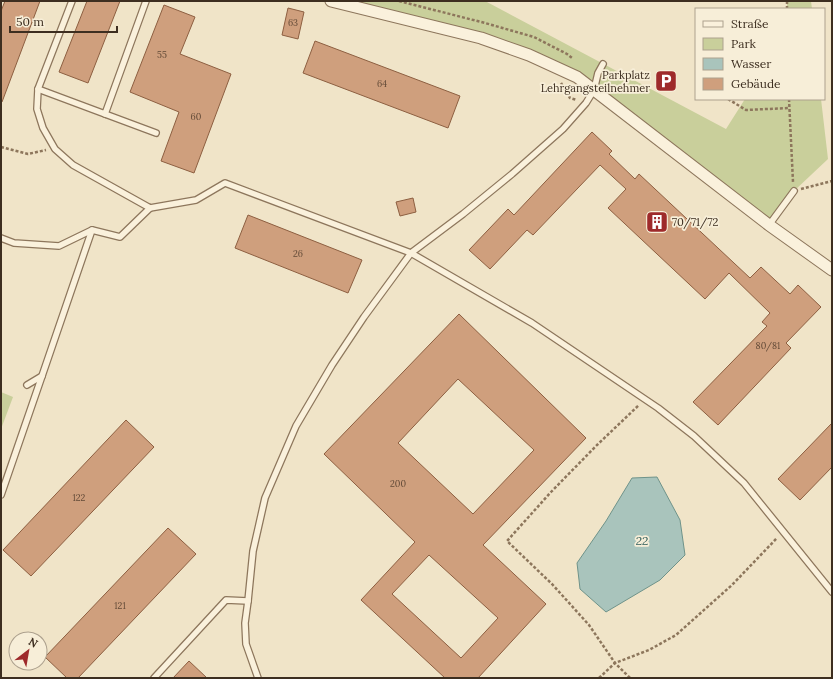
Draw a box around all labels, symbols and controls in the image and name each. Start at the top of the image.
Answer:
scale bar [10,8,117,34]
legend [695,8,825,100]
text: 50 m [16,14,44,29]
text: Straße [731,16,769,31]
house number: 63 [288,17,298,28]
text: Park [731,36,757,51]
house number: 55 [157,49,167,60]
text: Wasser [731,56,772,71]
place label: Parkplatz Lehrgangsteilnehmer [541,68,650,95]
parking icon: Parkplatz Lehrgangsteilnehmer [653,68,679,94]
text: Gebäude [731,76,781,91]
house number: 64 [377,78,387,89]
house number: 60 [191,111,202,122]
building icon: 70/71/72 [644,209,670,235]
place label: 70/71/72 [672,215,718,230]
house number: 26 [293,248,303,259]
house number: 80/81 [756,340,780,352]
house number: 200 [390,478,406,489]
house number: 122 [73,492,86,503]
water label: 22 [636,533,648,548]
house number: 121 [114,600,126,611]
north arrow [8,631,48,671]
text: N [26,634,41,651]

